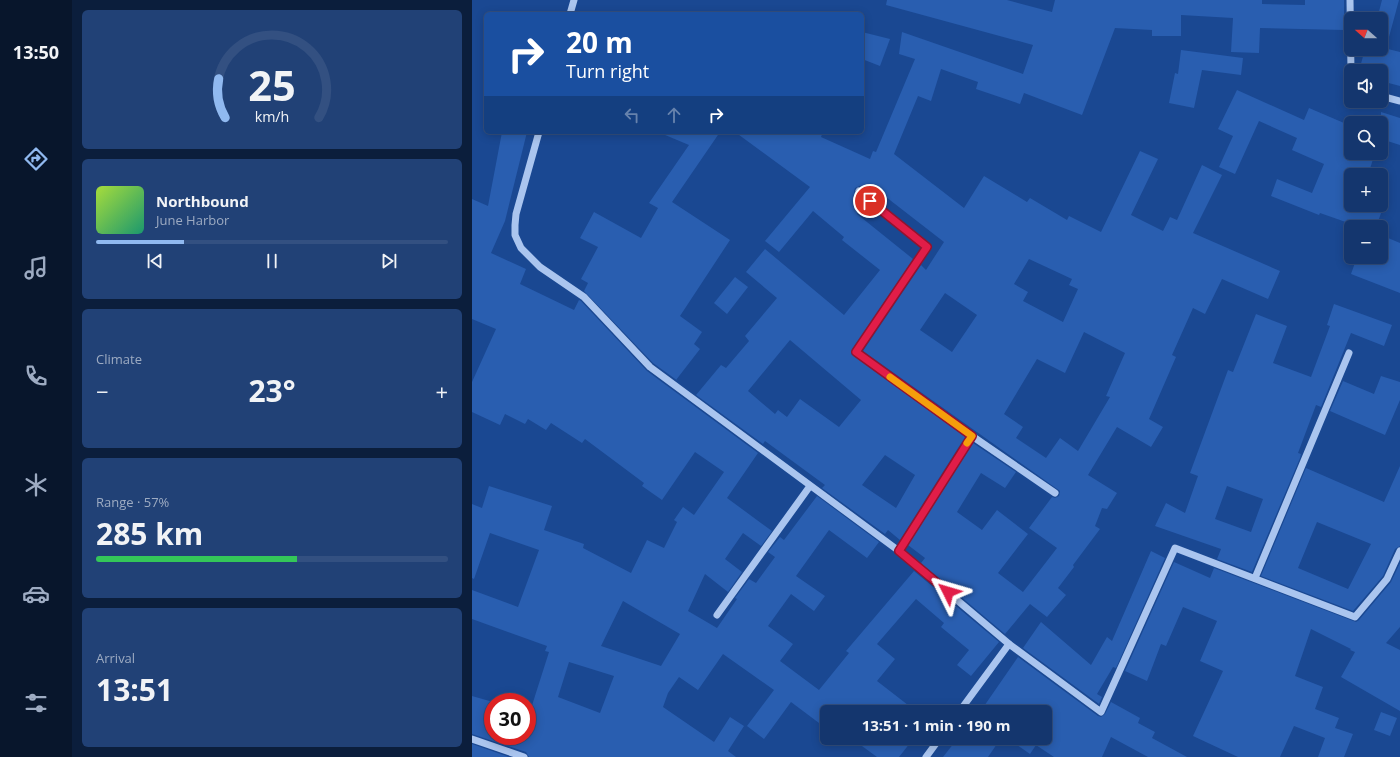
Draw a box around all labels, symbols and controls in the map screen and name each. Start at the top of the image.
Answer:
north arrow [1344,12,1388,56]
map controls [1344,12,1388,264]
text: 20 m [566,23,633,61]
icon: right [500,28,552,80]
text: 13:50 [13,40,59,64]
text: 25 [248,57,296,113]
text: Turn right [566,59,649,83]
button: sound [1344,64,1388,108]
icon: left [621,104,643,126]
icon: ahead [663,104,685,126]
icon: right [705,104,727,126]
text: km/h [255,106,289,125]
button: search [1344,116,1388,160]
icon: directions [22,145,50,173]
button: + [1344,168,1388,212]
pin [853,184,887,218]
icon: arrive [859,190,881,212]
text: Northbound [156,191,249,211]
text: June Harbor [156,211,229,229]
button: − [1344,220,1388,264]
icon: previous [144,250,166,272]
icon: pause [261,250,283,272]
icon: next [378,250,400,272]
icon: music [22,254,50,282]
text: Climate [96,350,142,368]
icon: phone [22,362,50,390]
text: 23° [248,370,296,411]
text: − [96,376,109,406]
text: + [435,376,448,406]
icon: climate [22,471,50,499]
text: Range · 57% [96,493,169,511]
text: 285 km [96,513,203,554]
position arrow [927,571,969,613]
icon: car [22,580,50,608]
text: Arrival [96,649,135,667]
text: 13:51 [96,669,173,710]
icon: filters [22,689,50,717]
speed limit sign: 30 [484,693,536,745]
text: 13:51 · 1 min · 190 m [862,715,1010,735]

